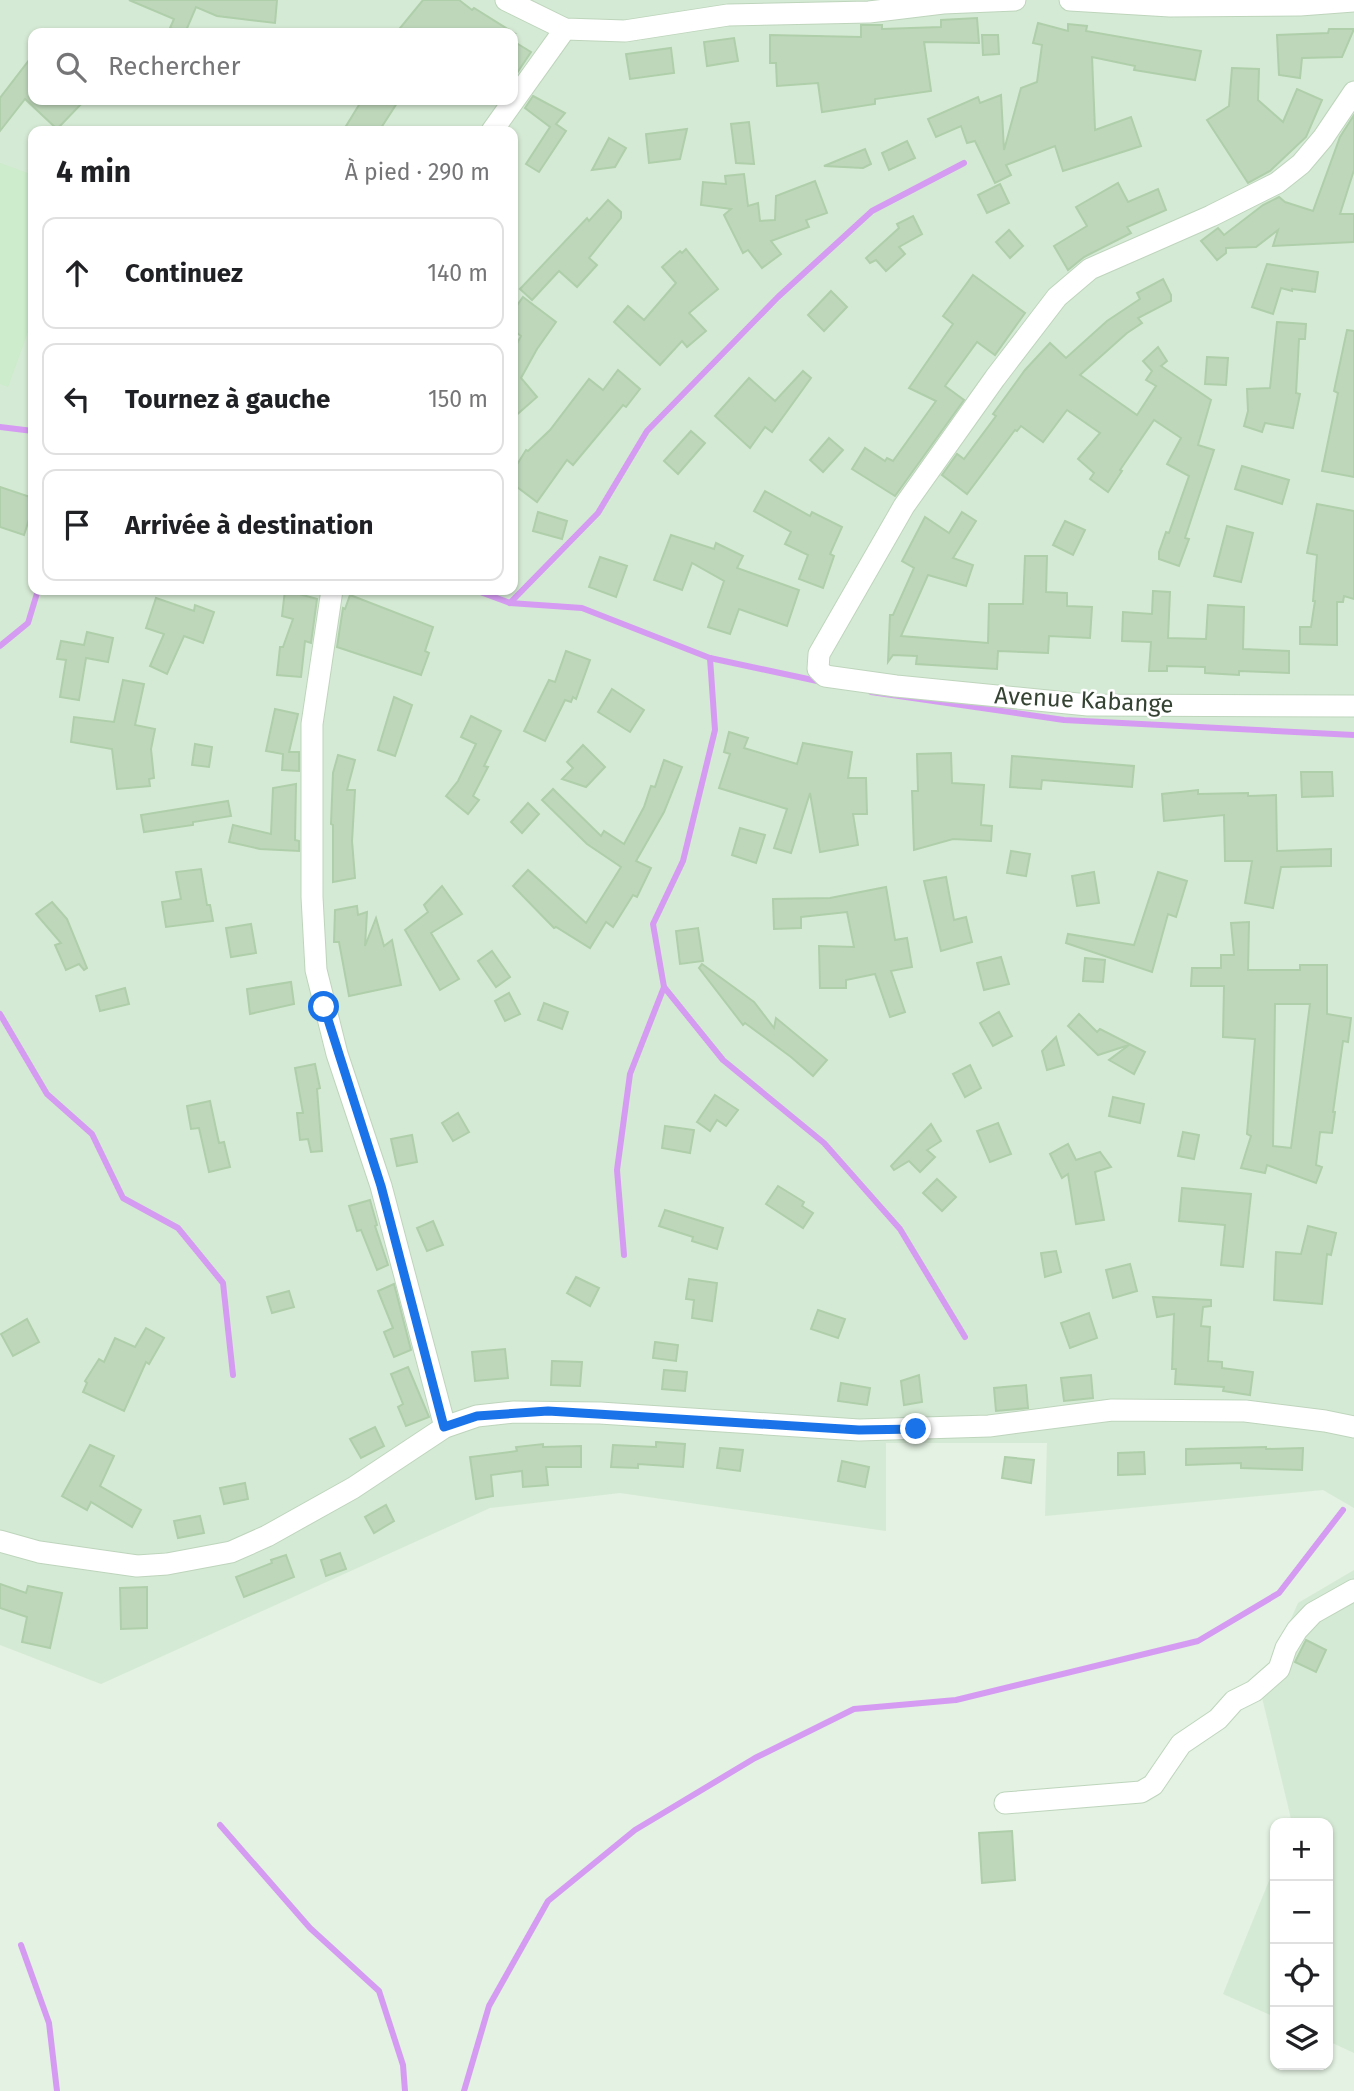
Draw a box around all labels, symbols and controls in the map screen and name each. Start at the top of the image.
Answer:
search box [28,28,518,105]
icon: search [52,48,90,86]
text: Rechercher [108,51,240,82]
text: 4 min [56,154,131,190]
text: À pied · 290 m [345,158,490,186]
icon: ahead [58,254,96,292]
text: Continuez [125,258,243,289]
text: 140 m [427,259,488,287]
icon: left [58,380,96,418]
text: Tournez à gauche [125,384,330,415]
text: 150 m [428,385,488,413]
icon: arrive [58,506,96,544]
text: Arrivée à destination [125,510,374,541]
street label: Avenue Kabange [994,681,1174,719]
route start [308,991,339,1022]
route end [900,1413,931,1444]
map controls [1270,1818,1333,2070]
button: + [1270,1818,1333,1881]
button: − [1270,1881,1333,1944]
button: locate [1270,1944,1333,2007]
button: layers [1270,2007,1333,2070]

